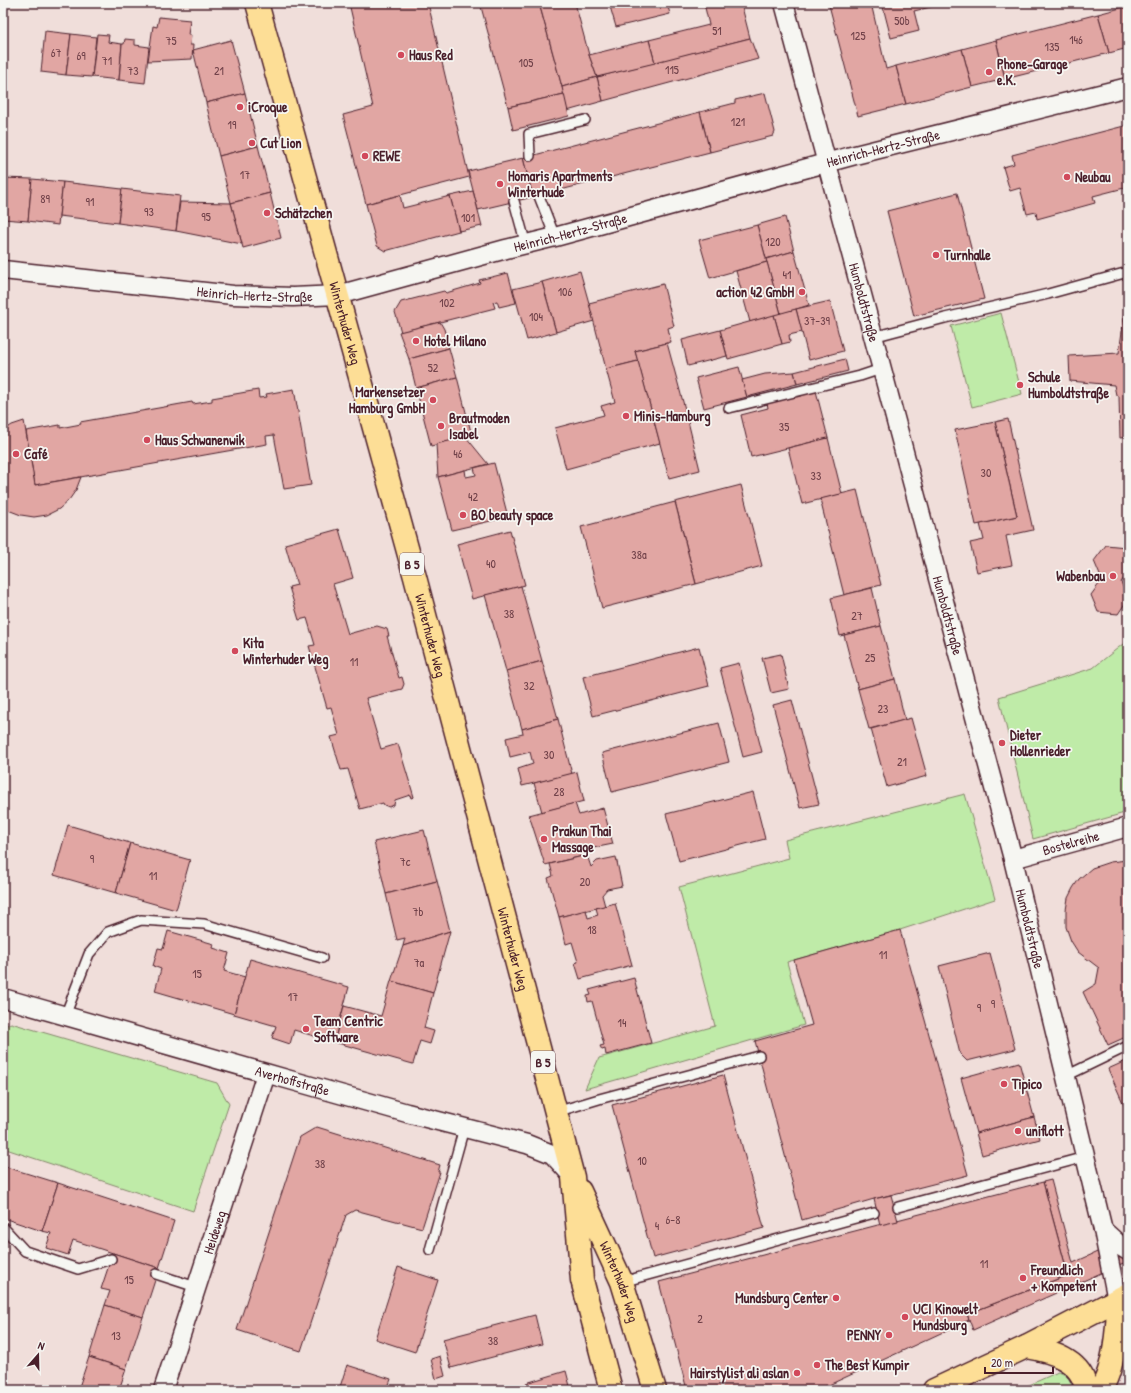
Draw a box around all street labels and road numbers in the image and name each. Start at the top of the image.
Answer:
street label: Heinrich-Hertz-Straße [824,124,942,171]
street label: Heinrich-Hertz-Straße [512,208,629,256]
street label: Humboldtstraße [845,261,884,344]
street label: Winterhuder Weg [325,279,366,367]
street label: Heinrich-Hertz-Straße [196,281,314,307]
road number: B 5 [400,553,424,575]
street label: Humboldtstraße [929,574,968,657]
street label: Winterhuder Weg [411,592,451,680]
street label: Bostelreihe [1040,825,1102,859]
street label: Humboldtstraße [1012,887,1049,971]
street label: Winterhuder Weg [493,905,534,993]
road number: B 5 [531,1051,555,1073]
street label: Averhoffstraße [253,1061,332,1100]
street label: Heideweg [198,1208,231,1256]
street label: Winterhuder Weg [595,1238,644,1325]

